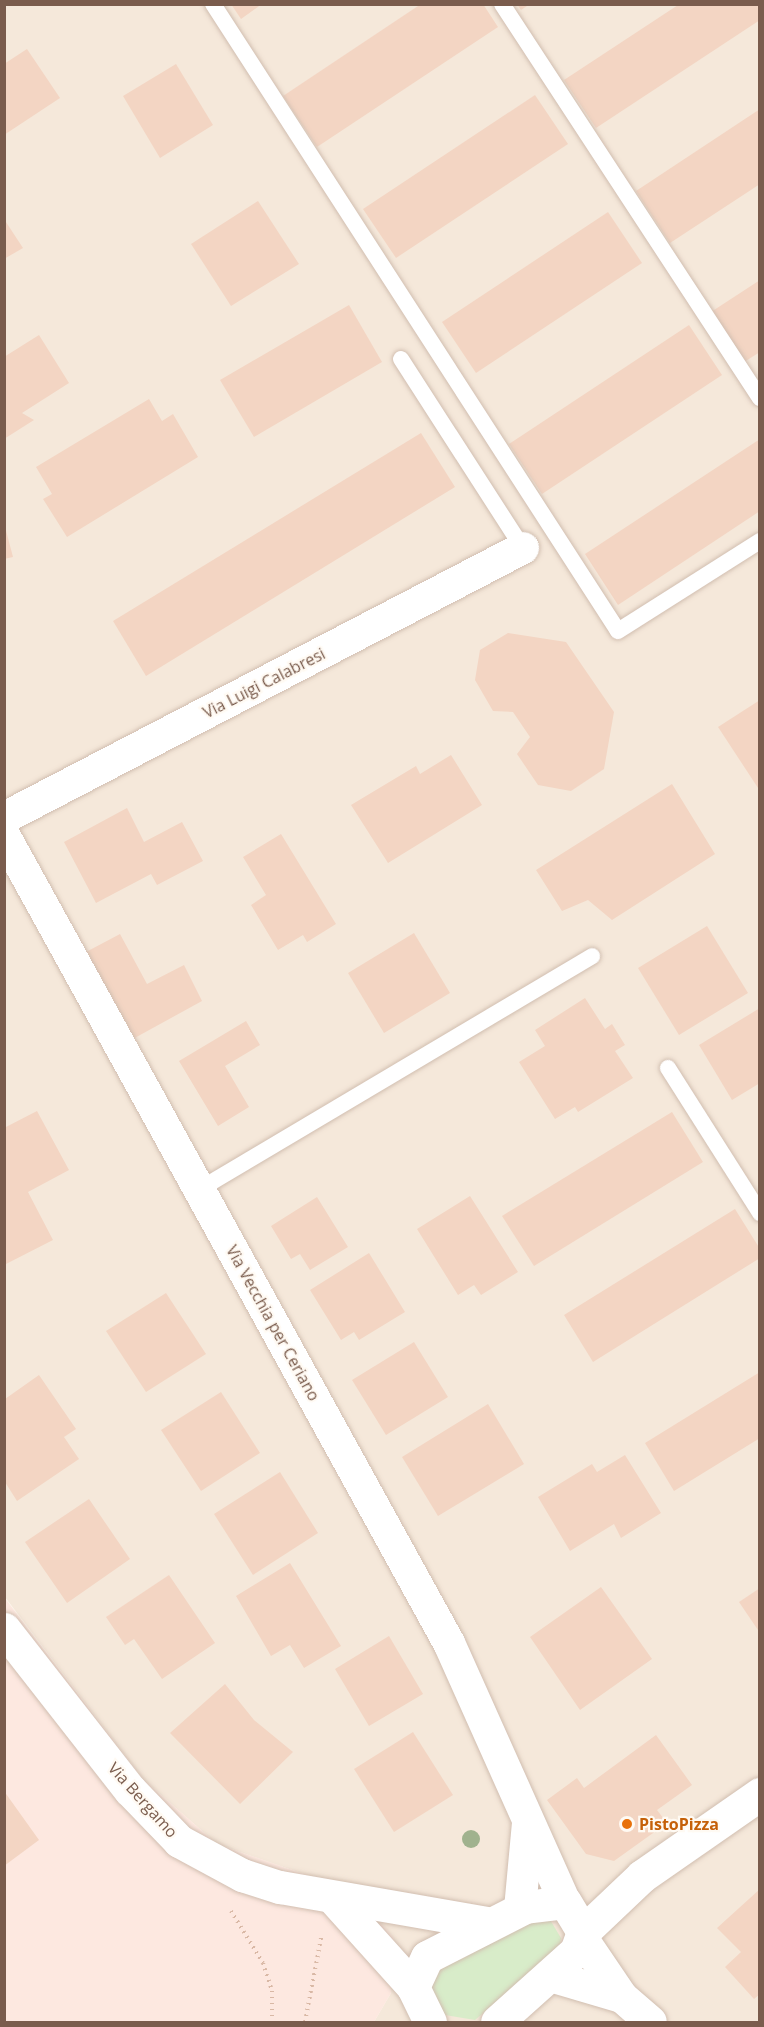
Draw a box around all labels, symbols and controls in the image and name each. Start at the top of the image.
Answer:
street label: Via Luigi Calabresi [200,644,328,722]
street label: Via Vecchia per Ceriano [222,1242,324,1404]
street label: Via Bergamo [104,1758,182,1842]
place label: PistoPizza [639,1814,719,1834]
marker: PistoPizza [620,1817,634,1831]

